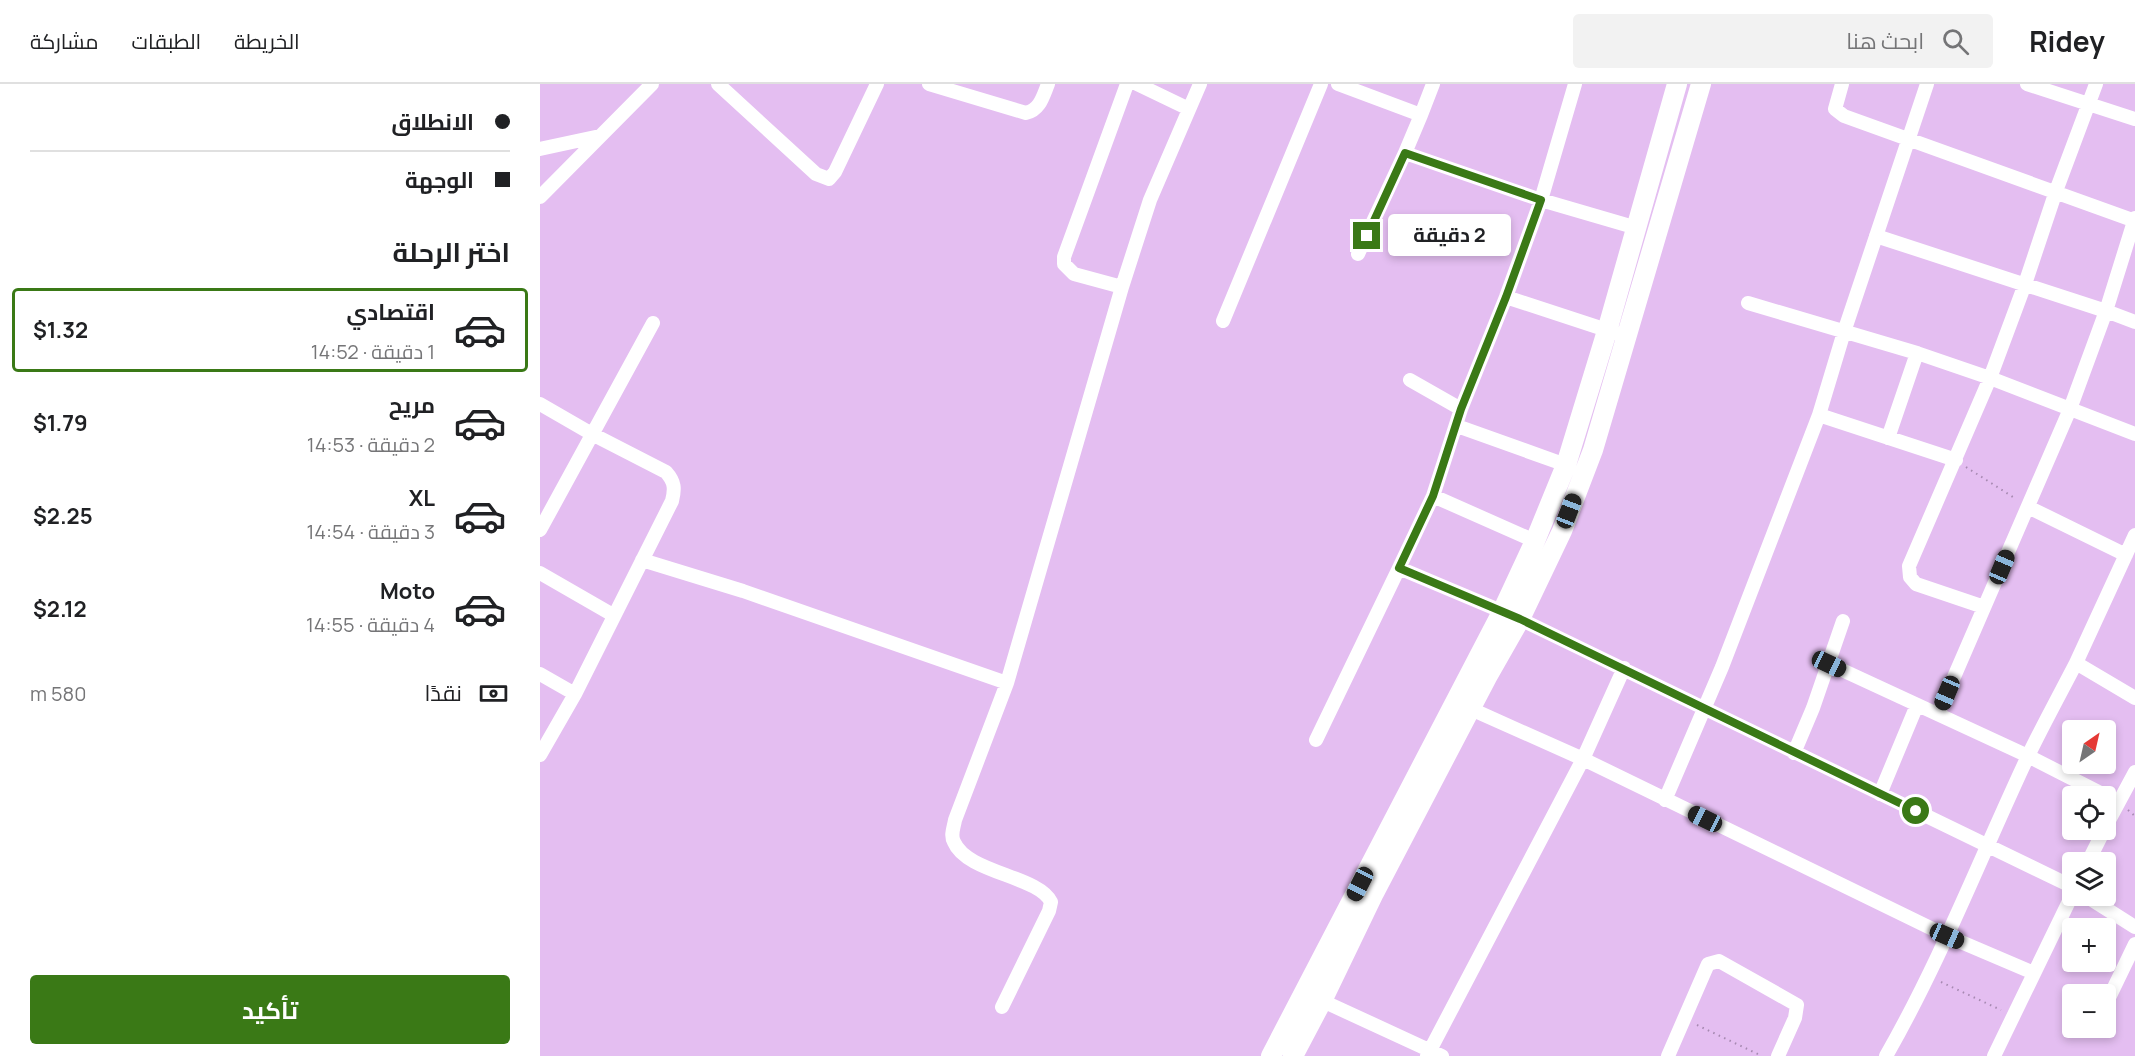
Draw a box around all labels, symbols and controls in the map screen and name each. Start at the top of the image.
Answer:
search box [1573,14,1993,68]
text: Ridey [2029,22,2105,60]
icon: search [1939,25,1972,58]
text: ابحث هنا [1846,26,1924,56]
text: مشاركة [30,27,99,55]
text: الطبقات [132,27,201,55]
text: الخريطة [234,27,300,55]
text: الانطلاق [391,107,474,137]
text: الوجهة [405,165,474,195]
callout: 2 دقيقة [1388,215,1511,257]
text: 2 دقيقة [1413,221,1486,248]
route end [1353,222,1380,249]
text: اختر الرحلة [392,233,510,270]
text: اقتصادي [346,297,435,327]
icon: car [453,303,507,357]
text: $1.32 [33,315,88,345]
text: 1 دقيقة · 14:52 [311,338,435,365]
text: مريح [389,390,435,420]
icon: car [453,396,507,450]
text: $1.79 [33,408,88,438]
text: 2 دقيقة · 14:53 [307,431,435,458]
text: XL [409,483,435,513]
icon: car [453,489,507,543]
car [1554,491,1584,531]
text: $2.25 [33,501,93,531]
text: 3 دقيقة · 14:54 [306,518,435,545]
car [1987,547,2017,587]
text: Moto [380,576,435,606]
icon: car [453,582,507,636]
text: $2.12 [33,594,87,624]
text: 4 دقيقة · 14:55 [306,611,435,638]
car [1809,648,1849,680]
car [1932,673,1962,713]
icon: cash [477,677,510,710]
text: نقدًا [424,678,462,708]
text: 580 m [30,680,86,707]
north arrow [2062,720,2116,774]
map controls [2062,720,2116,1038]
button: locate [2062,786,2116,840]
route start [1902,797,1929,824]
car [1685,803,1725,835]
button: layers [2062,852,2116,906]
car [1344,864,1376,904]
button: + [2062,918,2116,972]
car [1927,920,1967,952]
button: تأكيد [30,975,510,1044]
button: − [2062,984,2116,1038]

